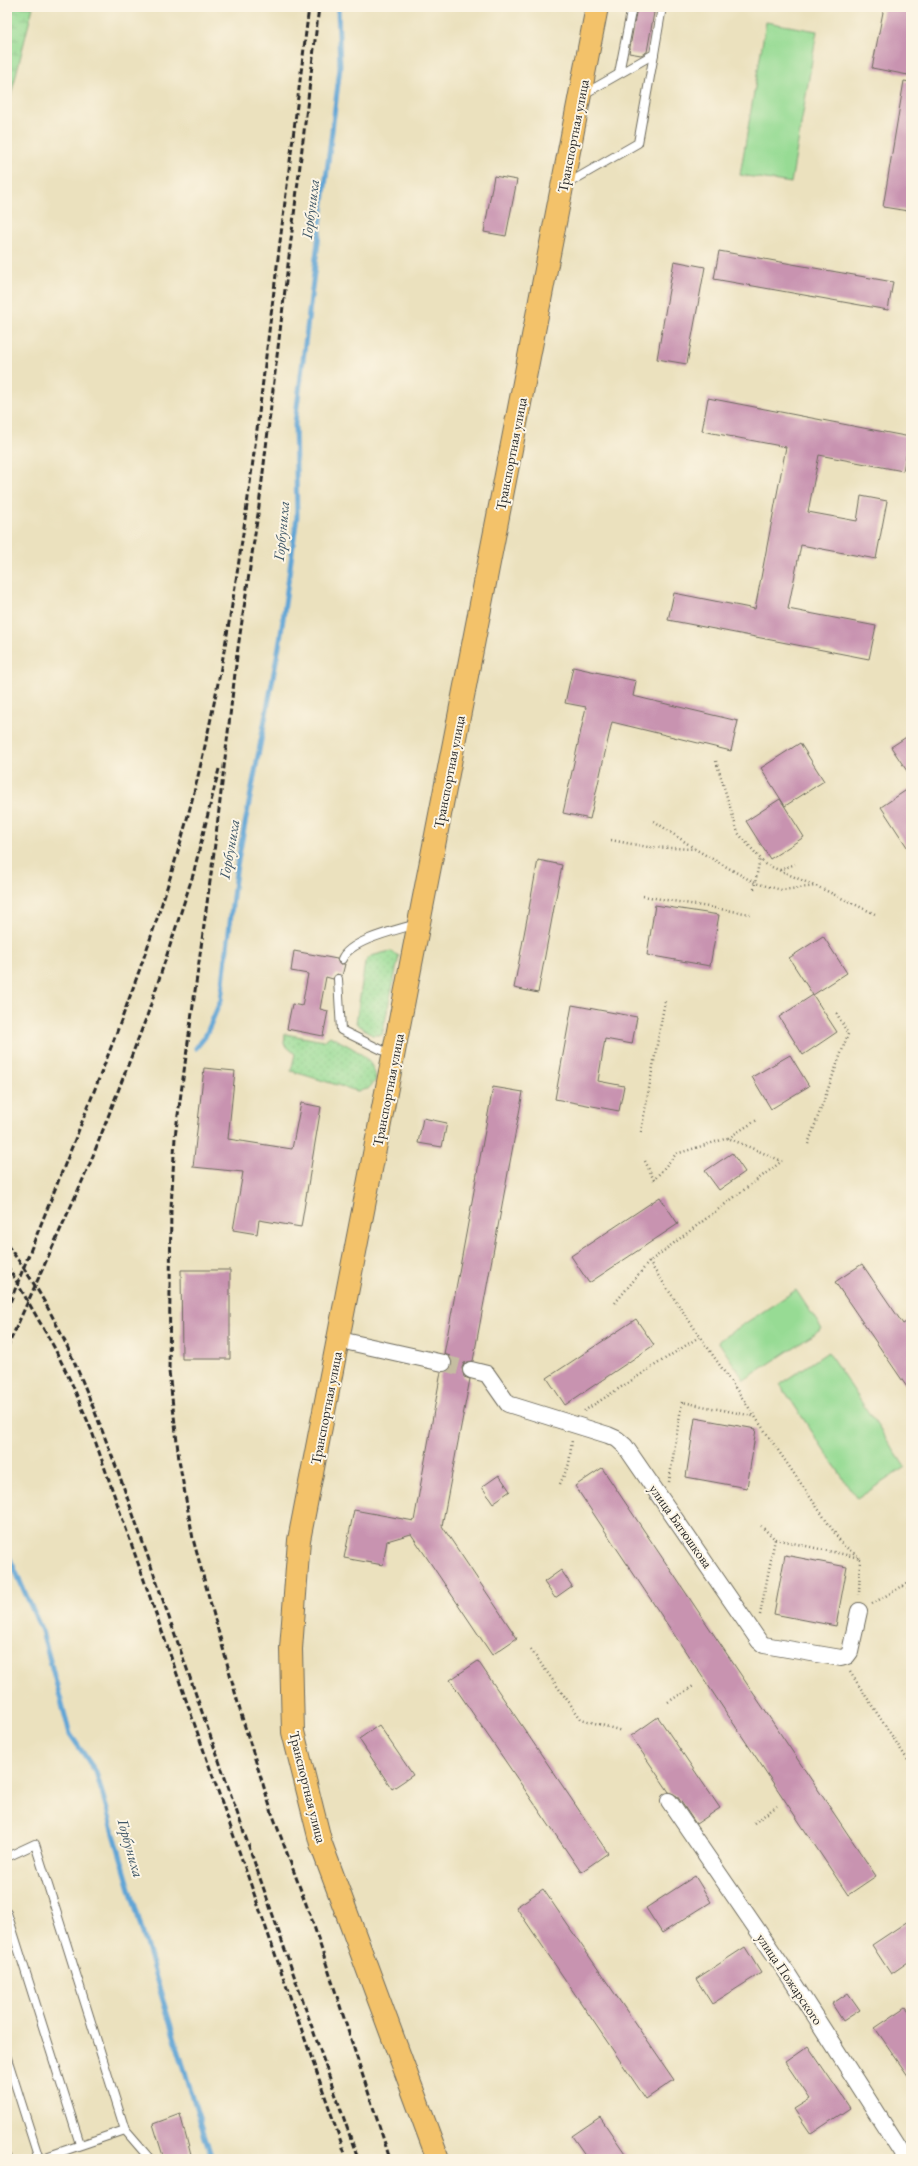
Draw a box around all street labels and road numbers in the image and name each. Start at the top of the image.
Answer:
street label: Транспортная улица [553,77,593,194]
street label: Транспортная улица [491,395,531,512]
street label: Транспортная улица [429,713,469,830]
street label: Транспортная улица [368,1031,408,1148]
street label: Транспортная улица [306,1349,346,1466]
street label: улица Батюшкова [645,1480,717,1572]
street label: Транспортная улица [285,1729,331,1845]
street label: улица Пожарского [753,1930,827,2028]

